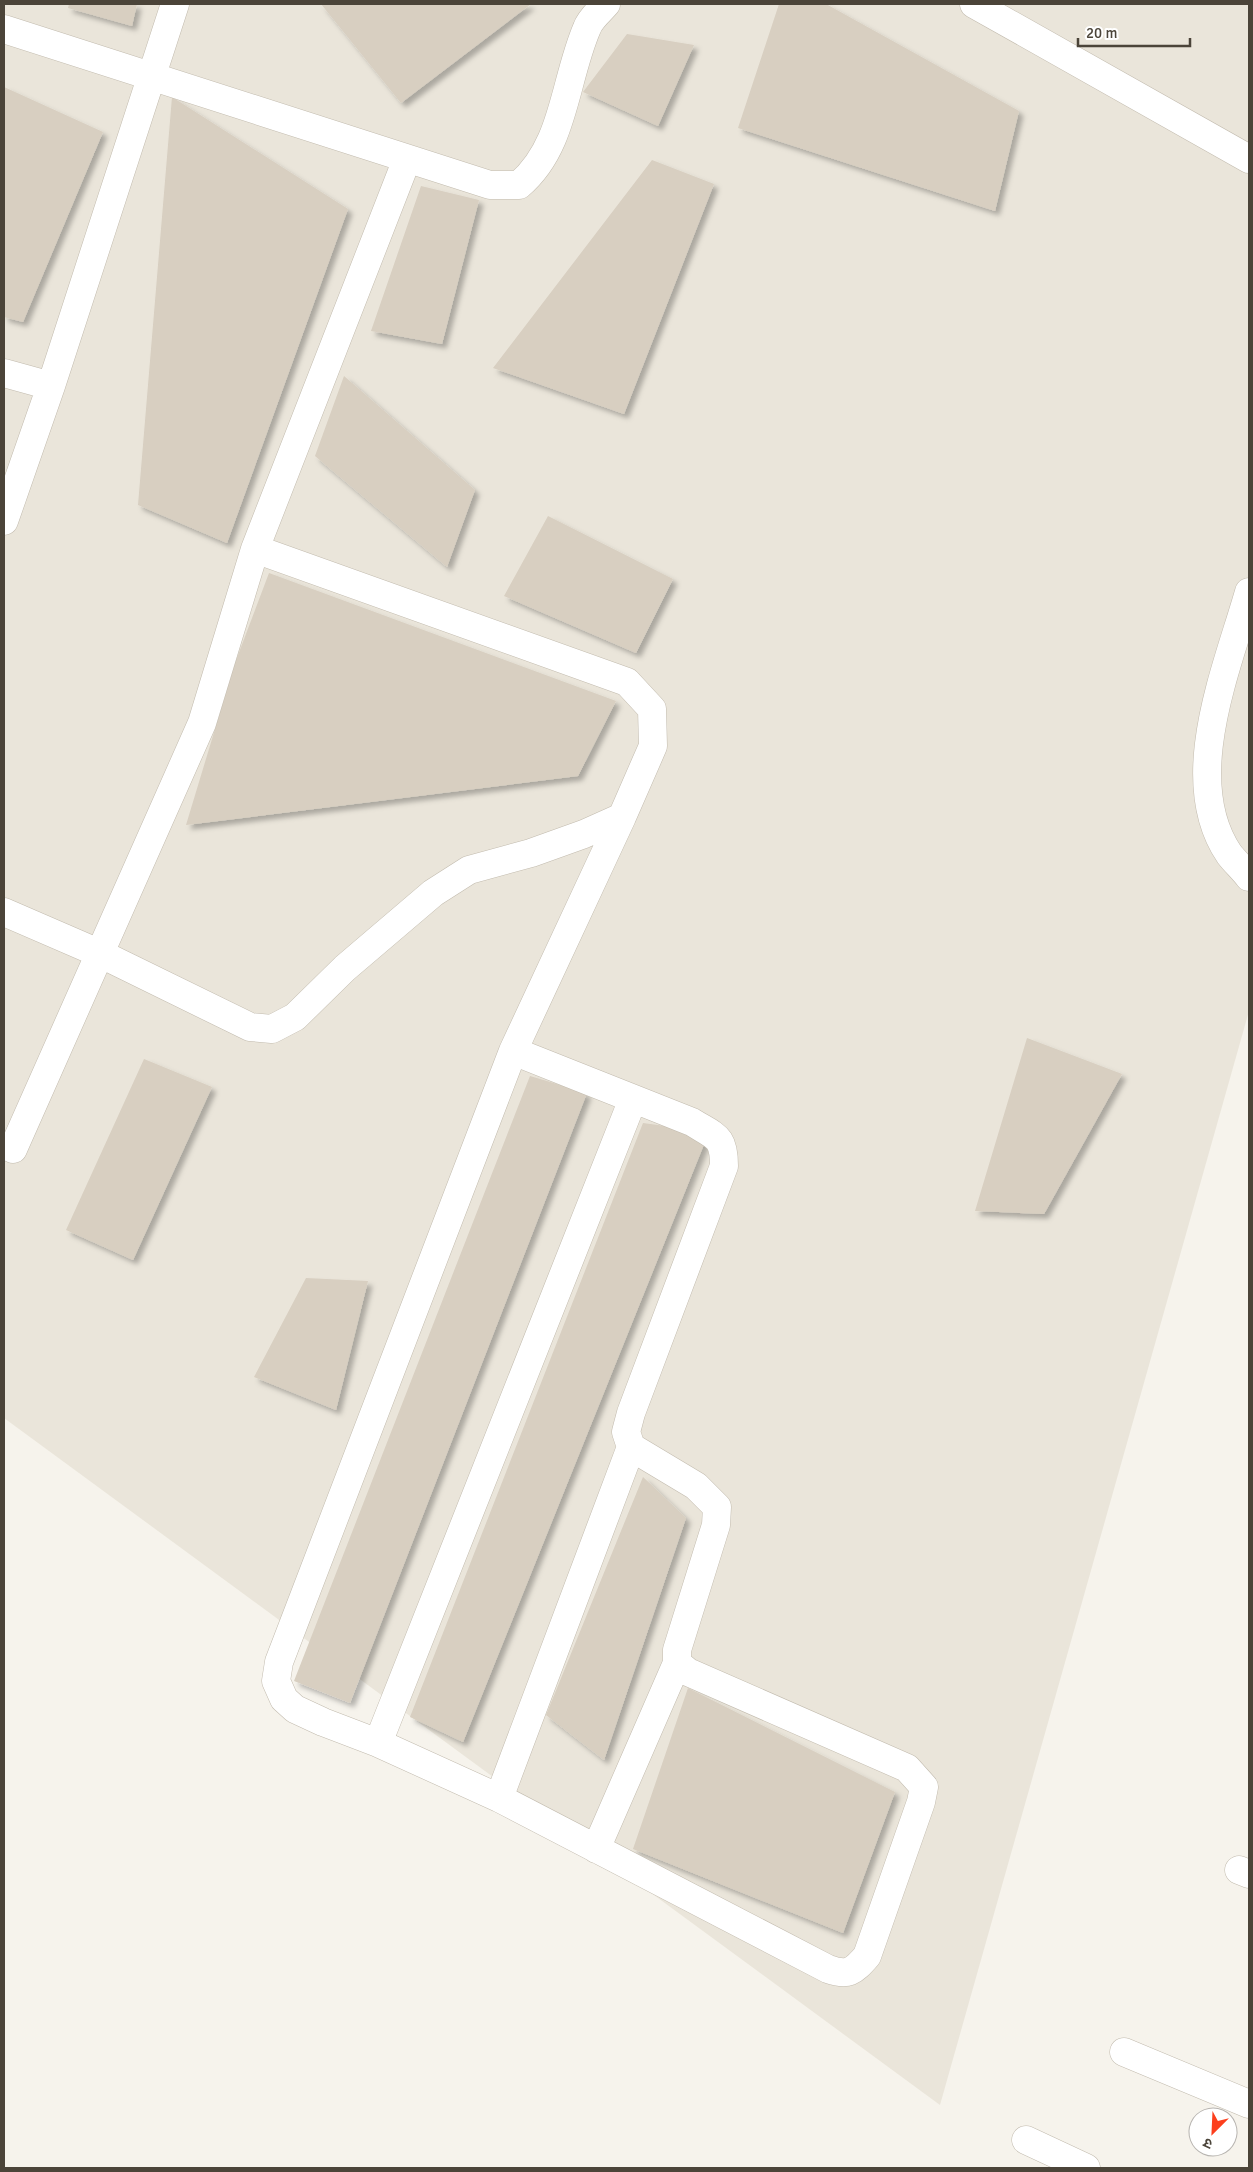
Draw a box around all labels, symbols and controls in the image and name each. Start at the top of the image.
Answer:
scale bar [1078,15,1190,47]
text: 20 m [1086,24,1117,42]
north arrow [1188,2107,1238,2157]
text: उ [1200,2134,1215,2153]

